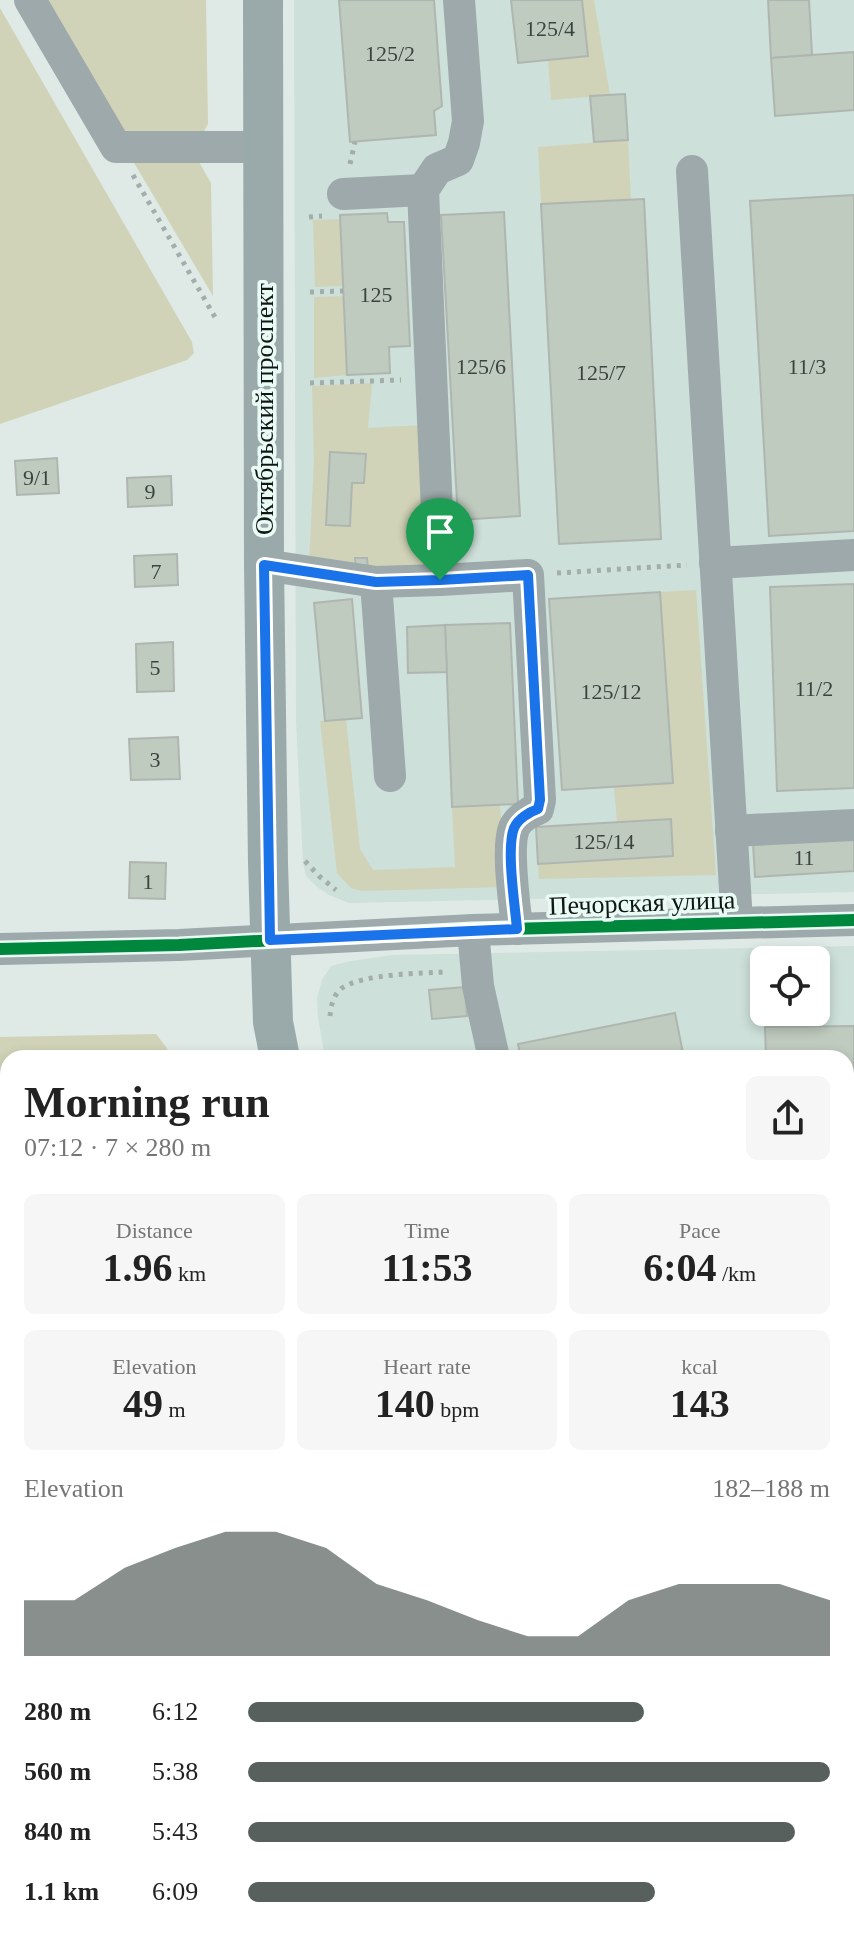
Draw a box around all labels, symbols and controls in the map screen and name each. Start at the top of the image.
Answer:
house number: 125/4 [525,16,575,41]
house number: 125/2 [365,41,415,66]
house number: 125 [360,282,393,307]
street label: Октябрьский проспект [250,283,279,535]
house number: 125/6 [456,354,506,379]
house number: 11/3 [788,354,826,379]
house number: 125/7 [576,360,626,385]
house number: 9/1 [23,465,51,490]
house number: 9 [145,479,156,504]
pin [406,498,474,580]
icon: arrive [418,510,462,554]
house number: 7 [151,559,162,584]
house number: 5 [150,655,161,680]
house number: 11/2 [795,676,833,701]
house number: 125/12 [580,679,642,704]
house number: 3 [150,747,161,772]
house number: 125/14 [573,829,635,854]
house number: 11 [793,845,815,870]
house number: 1 [143,869,154,894]
street label: Печорская улица [548,885,736,921]
map controls [750,946,830,1026]
button: locate [750,946,830,1026]
button: share [746,1076,830,1160]
text: Morning run [24,1078,270,1127]
text: 07:12 · 7 × 280 m [24,1133,211,1162]
text: Distance [116,1218,193,1243]
text: Time [404,1218,450,1243]
text: Pace [679,1218,720,1243]
text: 1.96 [103,1245,173,1290]
text: 11:53 [381,1245,473,1290]
text: 6:04 [643,1245,716,1290]
text: km [173,1261,206,1286]
text: /km [716,1261,756,1286]
text: Elevation [112,1354,196,1379]
text: Heart rate [383,1354,471,1379]
text: kcal [681,1354,718,1379]
text: 49 [123,1381,163,1426]
text: 140 [375,1381,435,1426]
text: 143 [670,1381,730,1426]
text: m [163,1397,186,1422]
text: bpm [435,1397,479,1422]
text: Elevation [24,1474,124,1503]
text: 182–188 m [712,1474,830,1503]
text: 280 m [24,1697,91,1726]
text: 6:12 [152,1697,198,1726]
text: 560 m [24,1757,91,1786]
text: 5:38 [152,1757,198,1786]
text: 840 m [24,1817,91,1846]
text: 5:43 [152,1817,198,1846]
text: 1.1 km [24,1877,99,1906]
text: 6:09 [152,1877,198,1906]

